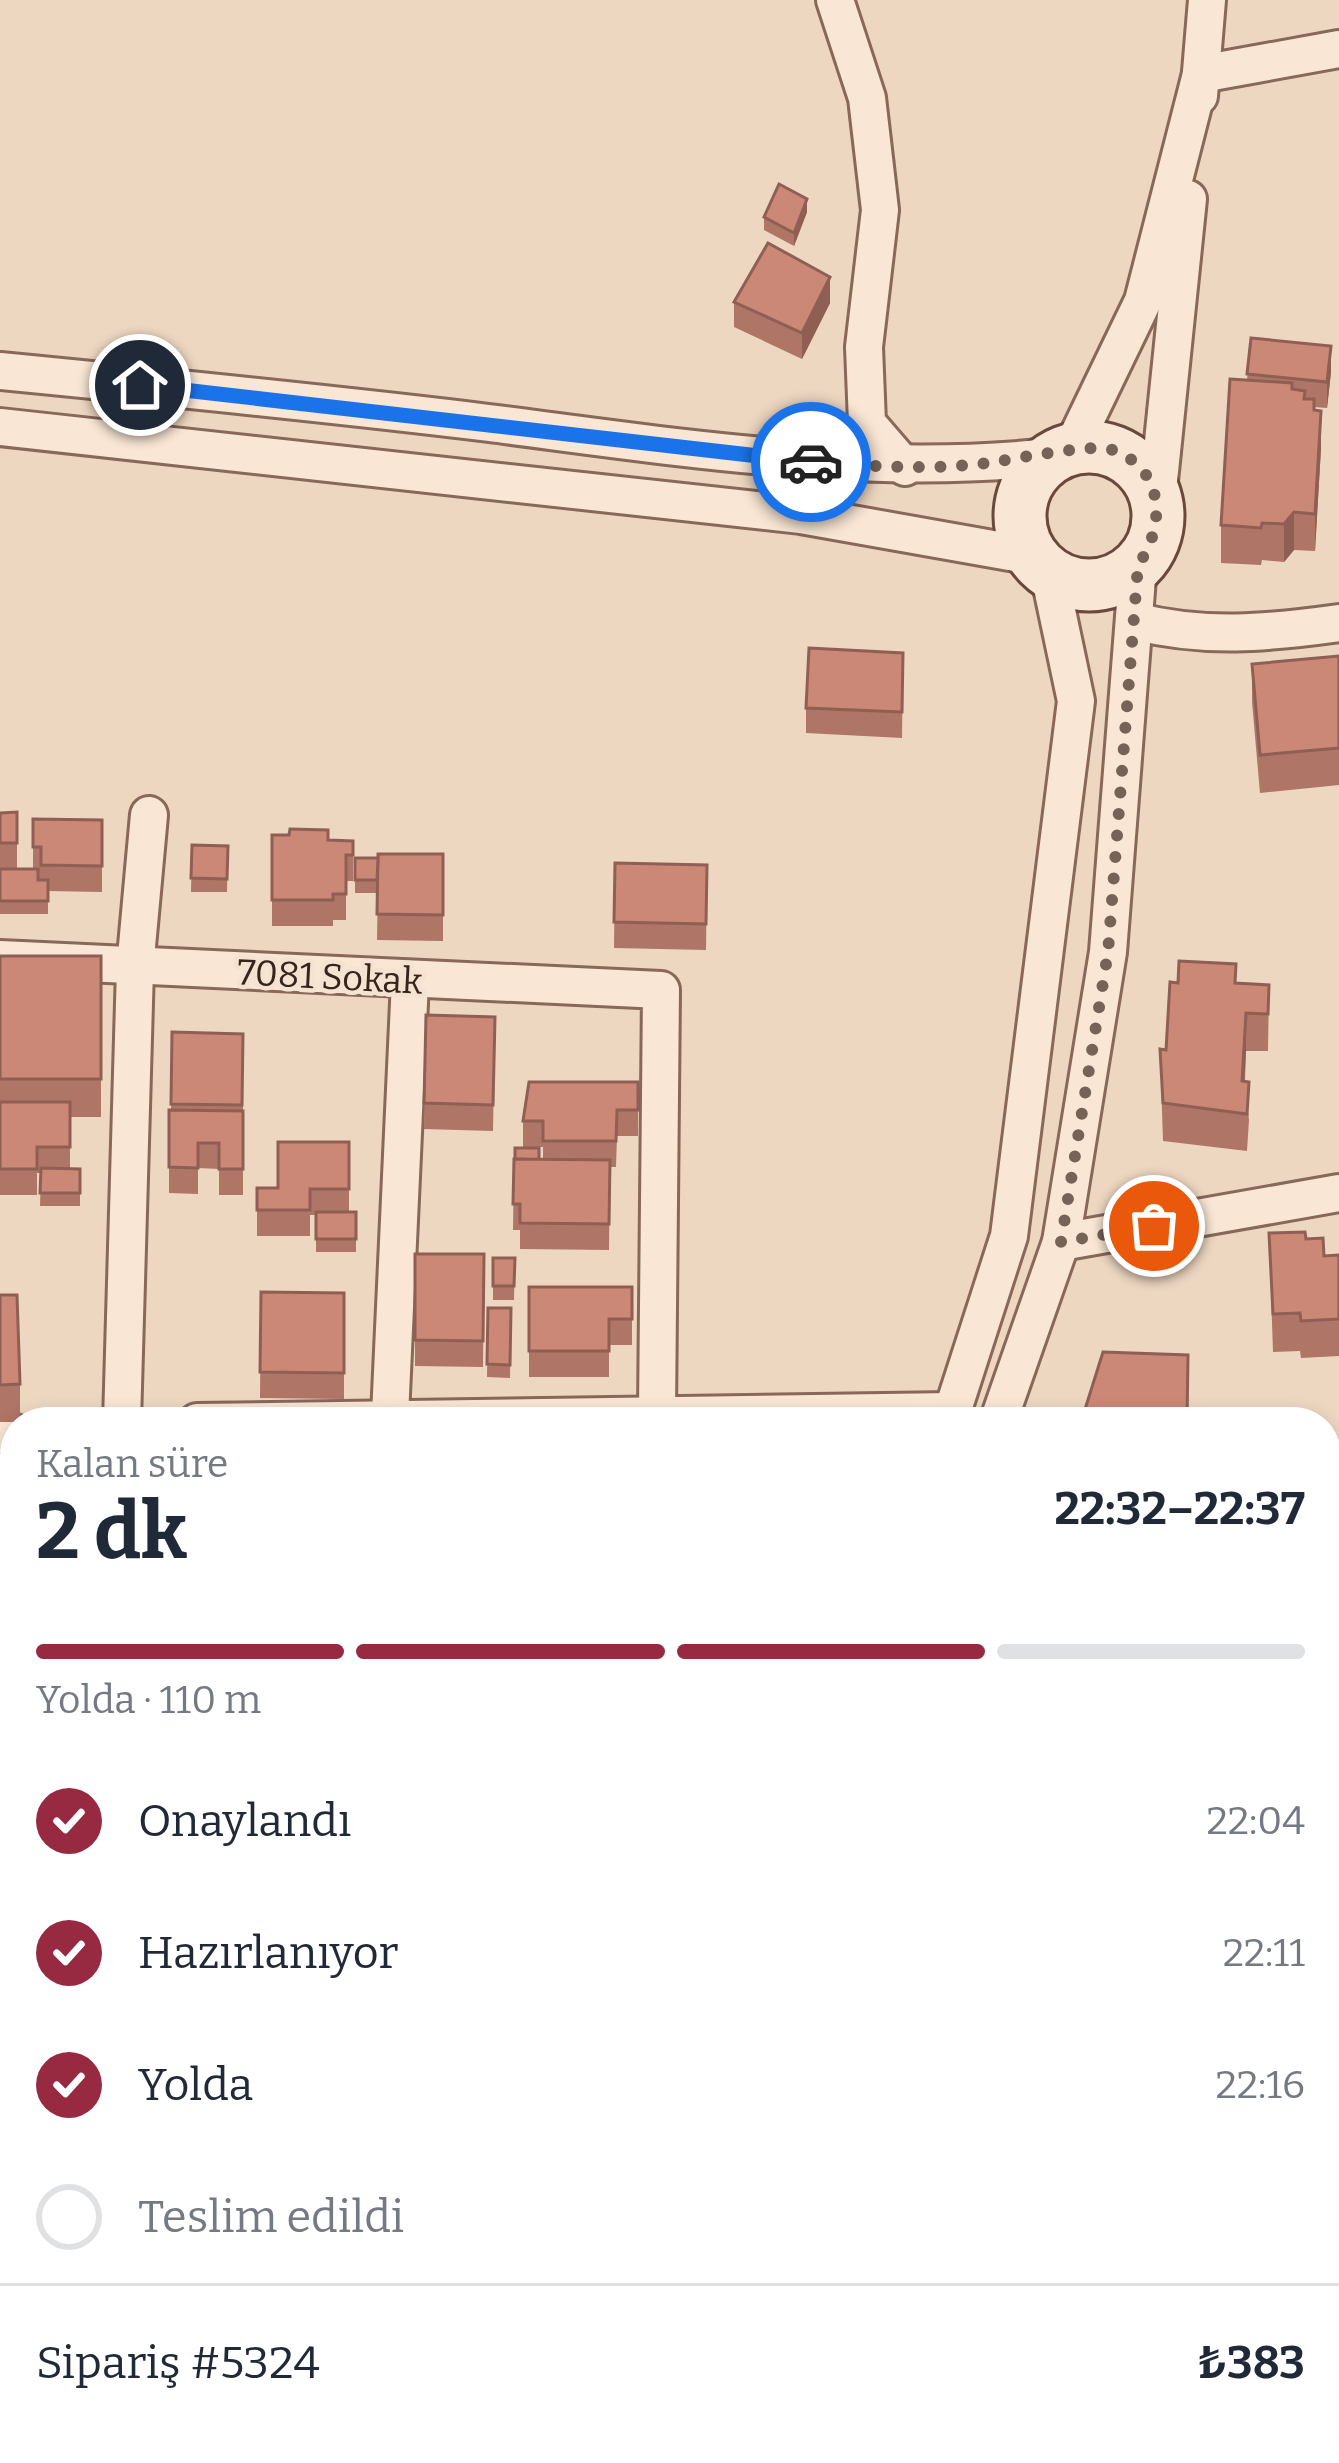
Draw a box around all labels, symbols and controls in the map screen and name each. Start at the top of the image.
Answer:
pin [89,334,191,436]
icon: home [107,352,173,418]
courier [751,402,871,522]
icon: car [778,429,844,495]
street label: 7081 Sokak [236,950,424,1004]
pin [1103,1175,1205,1277]
icon: bag [1121,1193,1187,1259]
text: Kalan süre [36,1441,228,1487]
text: 22:32–22:37 [1054,1482,1305,1536]
text: 2 dk [36,1485,187,1579]
text: Yolda · 110 m [36,1677,261,1723]
icon: check [36,1788,102,1854]
text: Onaylandı [138,1794,351,1848]
text: 22:04 [1207,1798,1305,1844]
icon: check [36,1920,102,1986]
text: Hazırlanıyor [138,1926,398,1980]
text: 22:11 [1223,1930,1305,1976]
icon: check [36,2052,102,2118]
text: Yolda [138,2058,253,2112]
text: 22:16 [1216,2062,1305,2108]
text: Teslim edildi [138,2190,404,2244]
text: Sipariş #5324 [36,2336,320,2390]
text: ₺383 [1197,2336,1305,2390]

